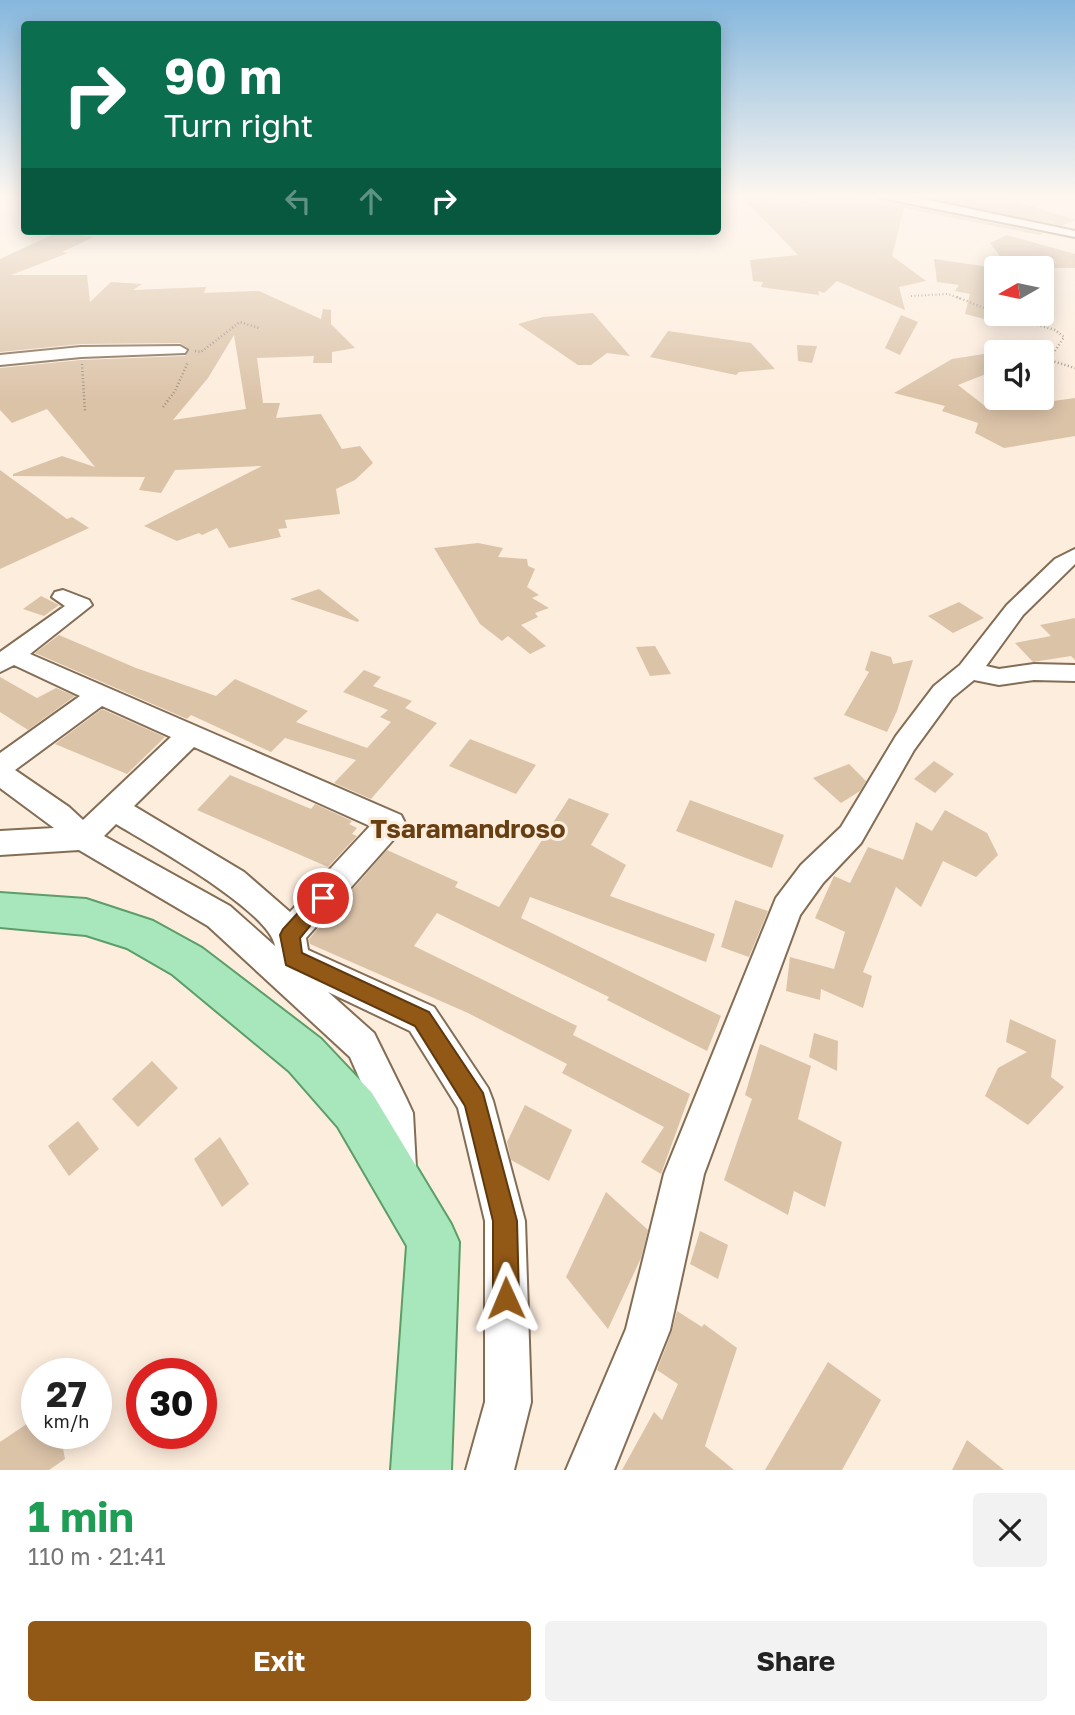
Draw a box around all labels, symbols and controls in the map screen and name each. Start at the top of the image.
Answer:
text: 90 m [164,46,282,105]
icon: right [49,49,140,140]
text: Turn right [164,106,313,144]
icon: left [279,182,317,220]
icon: ahead [352,182,390,220]
icon: right [425,182,463,220]
north arrow [984,256,1054,326]
map controls [984,256,1054,410]
button: sound [984,340,1054,410]
district label: Tsaramandroso [370,813,566,844]
pin [293,868,353,928]
icon: arrive [304,879,342,917]
position arrow [469,1261,543,1335]
speed limit sign: 30 [126,1358,217,1449]
text: 27 [46,1373,87,1415]
text: km/h [44,1410,89,1432]
text: 1 min [28,1491,134,1541]
button: close [973,1493,1047,1567]
text: 110 m · 21:41 [28,1542,166,1570]
button: Exit [28,1621,531,1701]
button: Share [545,1621,1047,1701]

